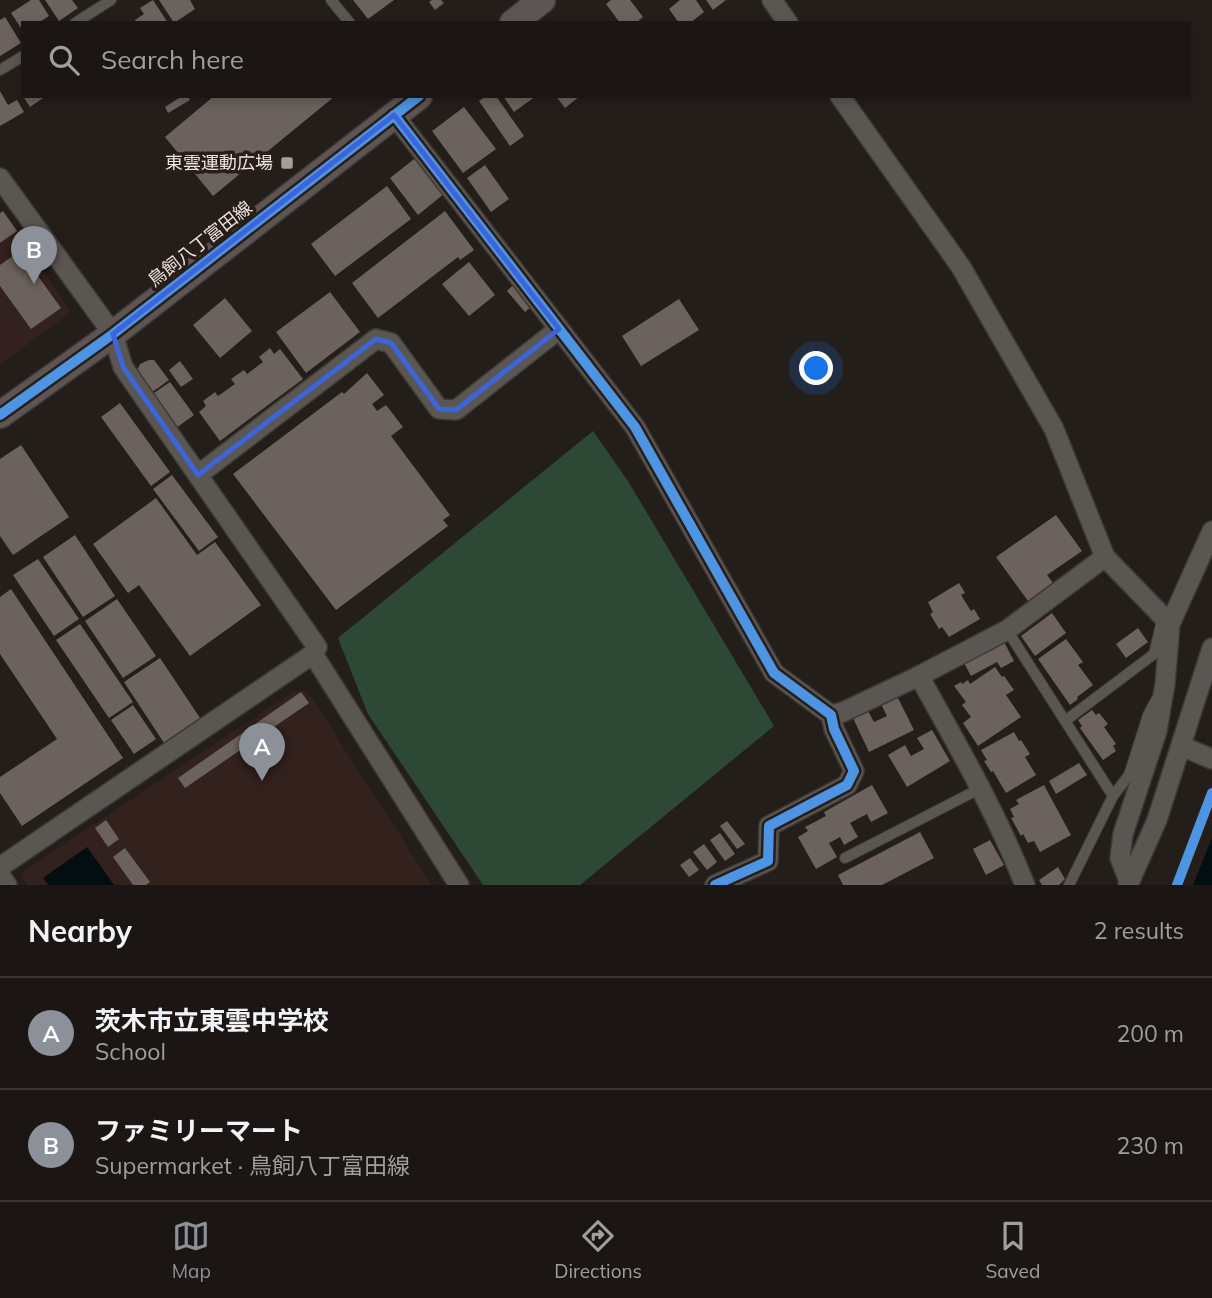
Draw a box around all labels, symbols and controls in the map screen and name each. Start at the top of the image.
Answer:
search box [21,21,1191,98]
icon: search [45,41,83,79]
text: Search here [101,43,244,76]
place label: 東雲運動広場 [165,151,273,174]
marker: 東雲運動広場 [279,155,295,171]
street label: 鳥飼八丁富田線 [143,196,256,291]
pin: B [11,226,57,284]
your location [799,351,833,385]
pin: A [239,723,285,781]
text: Nearby [28,912,132,950]
text: 2 results [1094,916,1184,945]
text: 茨木市立東雲中学校 [95,1004,329,1037]
text: A [42,1019,60,1048]
text: 200 m [1116,1019,1184,1048]
text: School [95,1037,166,1066]
text: ファミリーマート [95,1114,303,1147]
text: B [43,1131,59,1160]
text: 230 m [1116,1131,1184,1160]
text: Supermarket · 鳥飼八丁富田線 [95,1151,410,1180]
tab: Map [172,1217,211,1283]
tab: Directions [554,1217,642,1283]
tab: Saved [985,1217,1040,1283]

